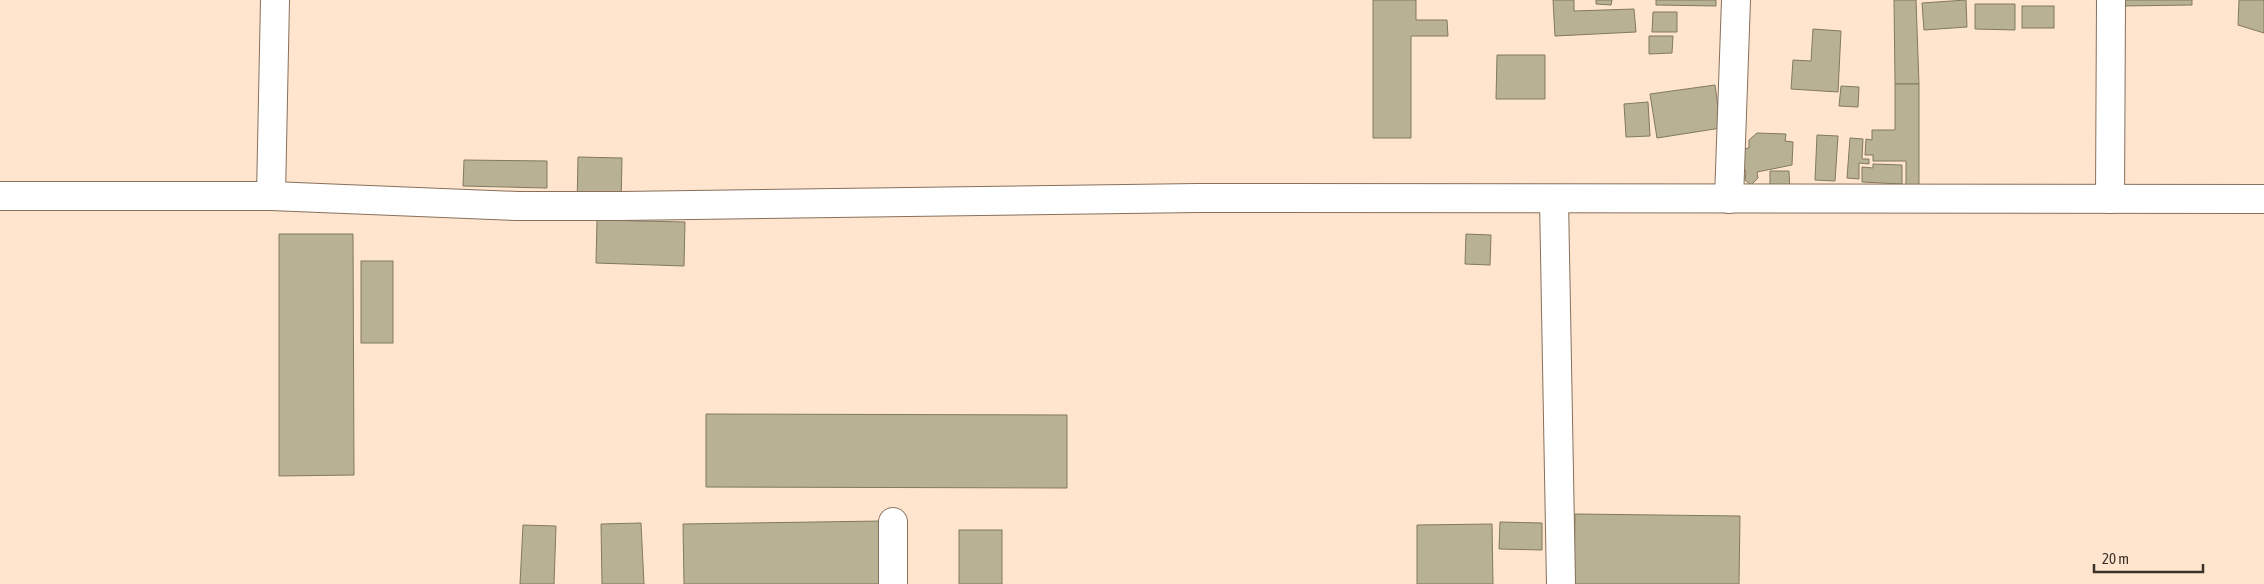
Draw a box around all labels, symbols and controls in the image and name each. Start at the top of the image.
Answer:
scale bar [2094,542,2203,574]
text: 20 m [2102,550,2129,567]

